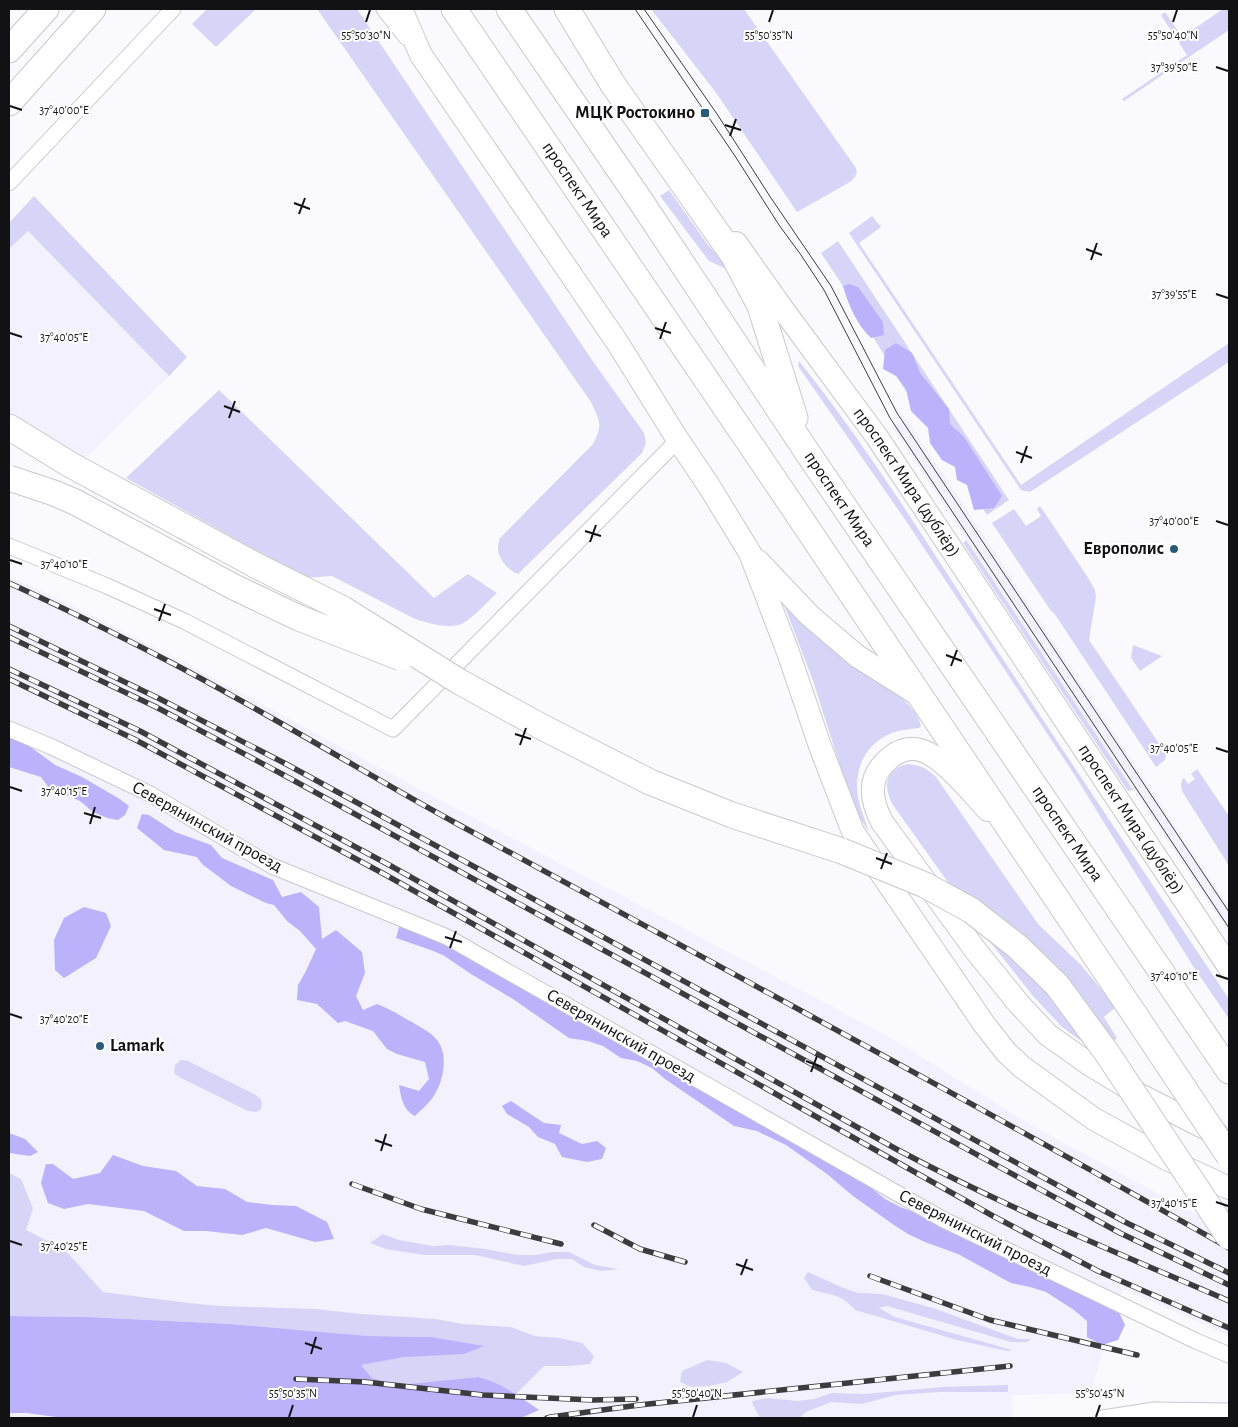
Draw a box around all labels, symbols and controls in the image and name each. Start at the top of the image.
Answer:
text: 55°50'30"N [341,29,391,41]
text: 55°50'35"N [745,29,793,41]
text: 55°50'40"N [1148,29,1198,41]
text: 37°39'50"E [1151,61,1197,73]
text: 37°40'00"E [39,104,89,116]
place label: МЦК Ростокино [575,104,695,122]
marker: МЦК Ростокино [699,107,711,119]
street label: проспект Мира [538,139,616,241]
text: 37°39'55"E [1151,288,1197,300]
text: 37°40'05"E [40,331,88,343]
street label: проспект Мира (дублёр) [850,404,963,560]
street label: проспект Мира [800,448,878,550]
text: 37°40'00"E [1149,515,1199,527]
place label: Европолис [1083,540,1164,558]
marker: Европолис [1168,543,1180,555]
text: 37°40'10"E [40,558,88,570]
street label: проспект Мира (дублёр) [1075,741,1187,898]
text: 37°40'05"E [1150,742,1198,754]
street label: Северянинский проезд [129,778,285,876]
street label: проспект Мира [1028,783,1106,885]
text: 37°40'15"E [41,785,87,797]
text: 37°40'10"E [1150,970,1198,982]
street label: Северянинский проезд [543,986,699,1086]
text: 37°40'20"E [40,1013,88,1025]
place label: Lamark [110,1037,165,1055]
marker: Lamark [94,1040,106,1052]
street label: Северянинский проезд [896,1187,1054,1279]
text: 37°40'15"E [1151,1197,1197,1209]
text: 37°40'25"E [40,1240,88,1252]
text: 55°50'35"N [269,1387,317,1399]
text: 55°50'40"N [672,1387,722,1399]
text: 55°50'45"N [1075,1387,1125,1399]

